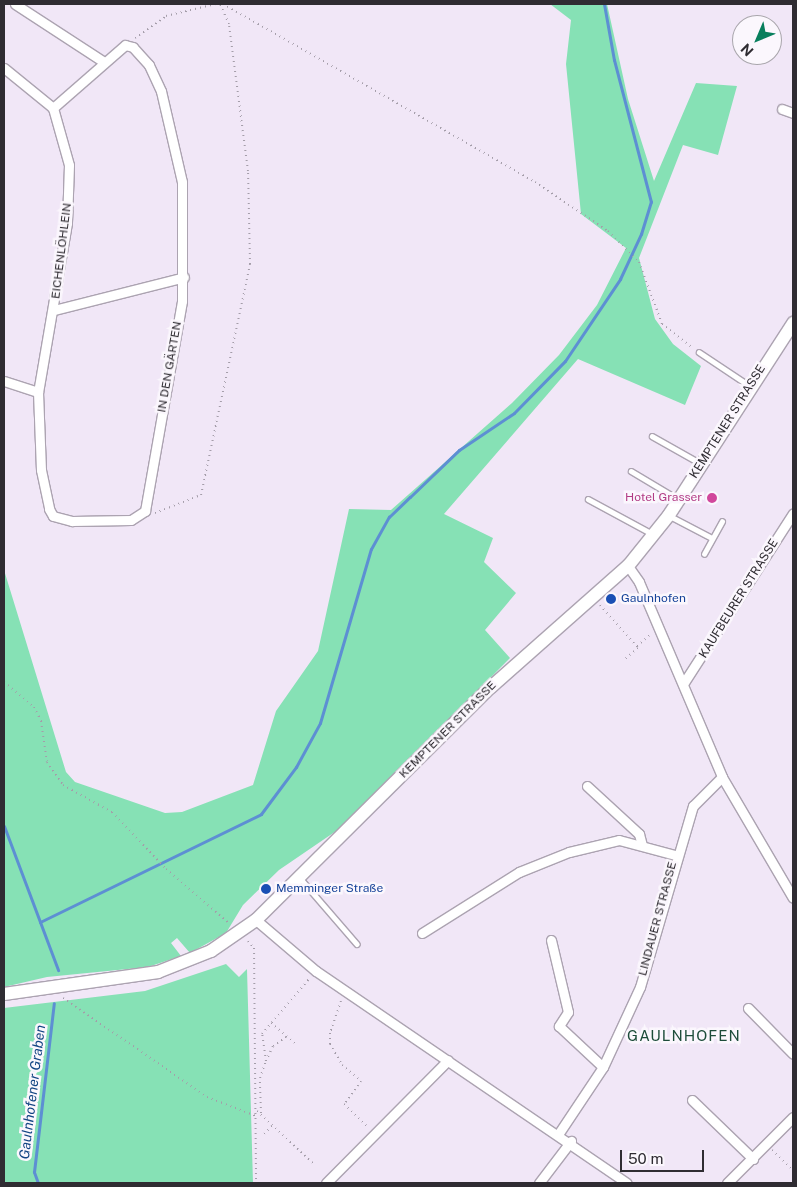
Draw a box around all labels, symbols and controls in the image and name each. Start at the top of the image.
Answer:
north arrow [732,15,782,65]
text: N [738,40,757,59]
street label: EICHENLÖHLEIN [49,202,75,300]
street label: IN DEN GÄRTEN [155,320,185,414]
street label: KEMPTENER STRASSE [687,363,769,481]
place label: Hotel Grasser [625,491,702,505]
marker: Hotel Grasser [706,492,718,504]
street label: KAUFBEURER STRASSE [696,537,782,661]
place label: Gaulnhofen [621,592,686,606]
marker: Gaulnhofen [605,593,617,605]
street label: KEMPTENER STRASSE [397,679,499,781]
street label: LINDAUER STRASSE [636,860,680,978]
place label: Memminger Straße [276,882,383,896]
marker: Memminger Straße [260,883,272,895]
water label: Gaulnhofener Graben [15,1024,49,1160]
district label: GAULNHOFEN [626,1027,742,1045]
scale bar [622,1140,706,1172]
text: 50 m [628,1150,663,1167]

